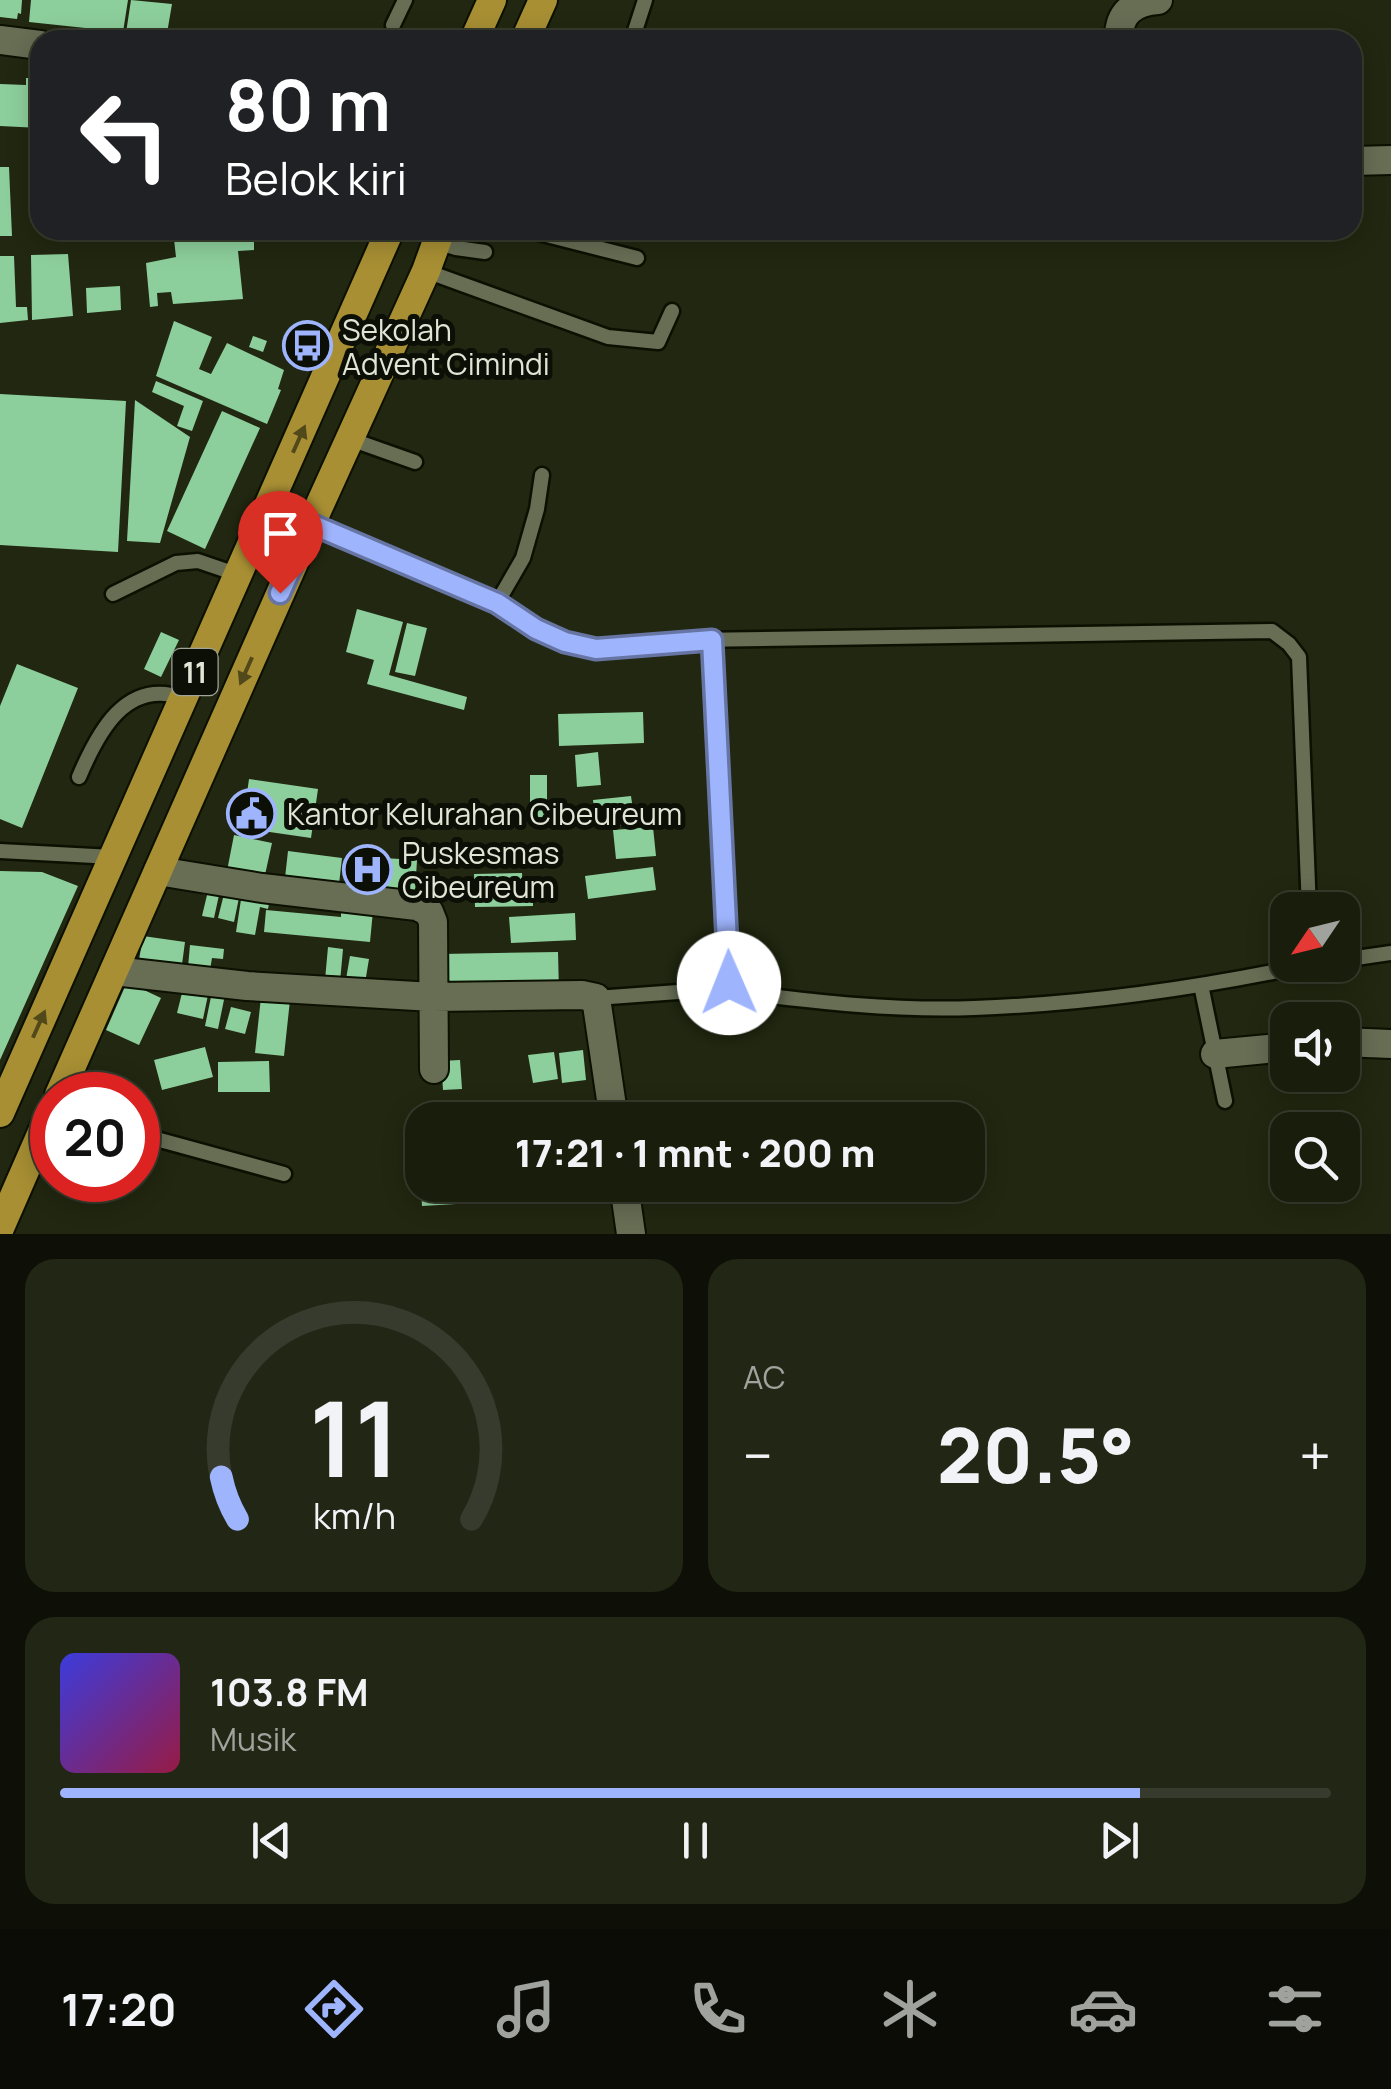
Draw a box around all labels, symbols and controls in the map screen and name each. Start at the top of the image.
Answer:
text: 80 m [225,56,391,152]
icon: left [60,70,190,200]
text: Belok kiri [225,147,407,209]
place label: Sekolah Advent Cimindi [342,309,550,384]
bus stop icon: Sekolah Advent Cimindi [281,320,333,372]
one-way arrow [291,424,307,454]
pin [238,491,323,594]
icon: arrive [253,506,308,561]
road number: 11 [172,649,218,695]
one-way arrow [238,656,254,686]
public building icon: Kantor Kelurahan Cibeureum [226,787,278,839]
place label: Kantor Kelurahan Cibeureum [287,793,682,834]
place label: Puskesmas Cibeureum [402,832,559,907]
hospital icon: Puskesmas Cibeureum [341,843,393,895]
north arrow [1270,892,1360,982]
map controls [1270,892,1360,1202]
position arrow [677,931,781,1035]
button: sound [1270,1002,1360,1092]
one-way arrow [31,1009,47,1039]
speed limit sign: 20 [30,1072,160,1202]
button: search [1270,1112,1360,1202]
text: 17:21 · 1 mnt · 200 m [515,1126,875,1178]
text: AC [743,1355,786,1399]
text: 11 [308,1366,400,1508]
text: 20.5° [937,1403,1135,1506]
text: − [743,1417,773,1493]
text: + [1299,1417,1331,1493]
text: km/h [312,1491,396,1540]
text: 103.8 FM [210,1665,369,1717]
text: Musik [210,1717,296,1761]
icon: previous [244,1813,299,1868]
icon: pause [668,1813,723,1868]
icon: next [1092,1813,1147,1868]
icon: directions [299,1974,369,2044]
icon: music [491,1974,561,2044]
icon: phone [683,1974,753,2044]
icon: climate [875,1974,945,2044]
icon: car [1068,1974,1138,2044]
icon: filters [1260,1974,1330,2044]
text: 17:20 [61,1978,177,2040]

